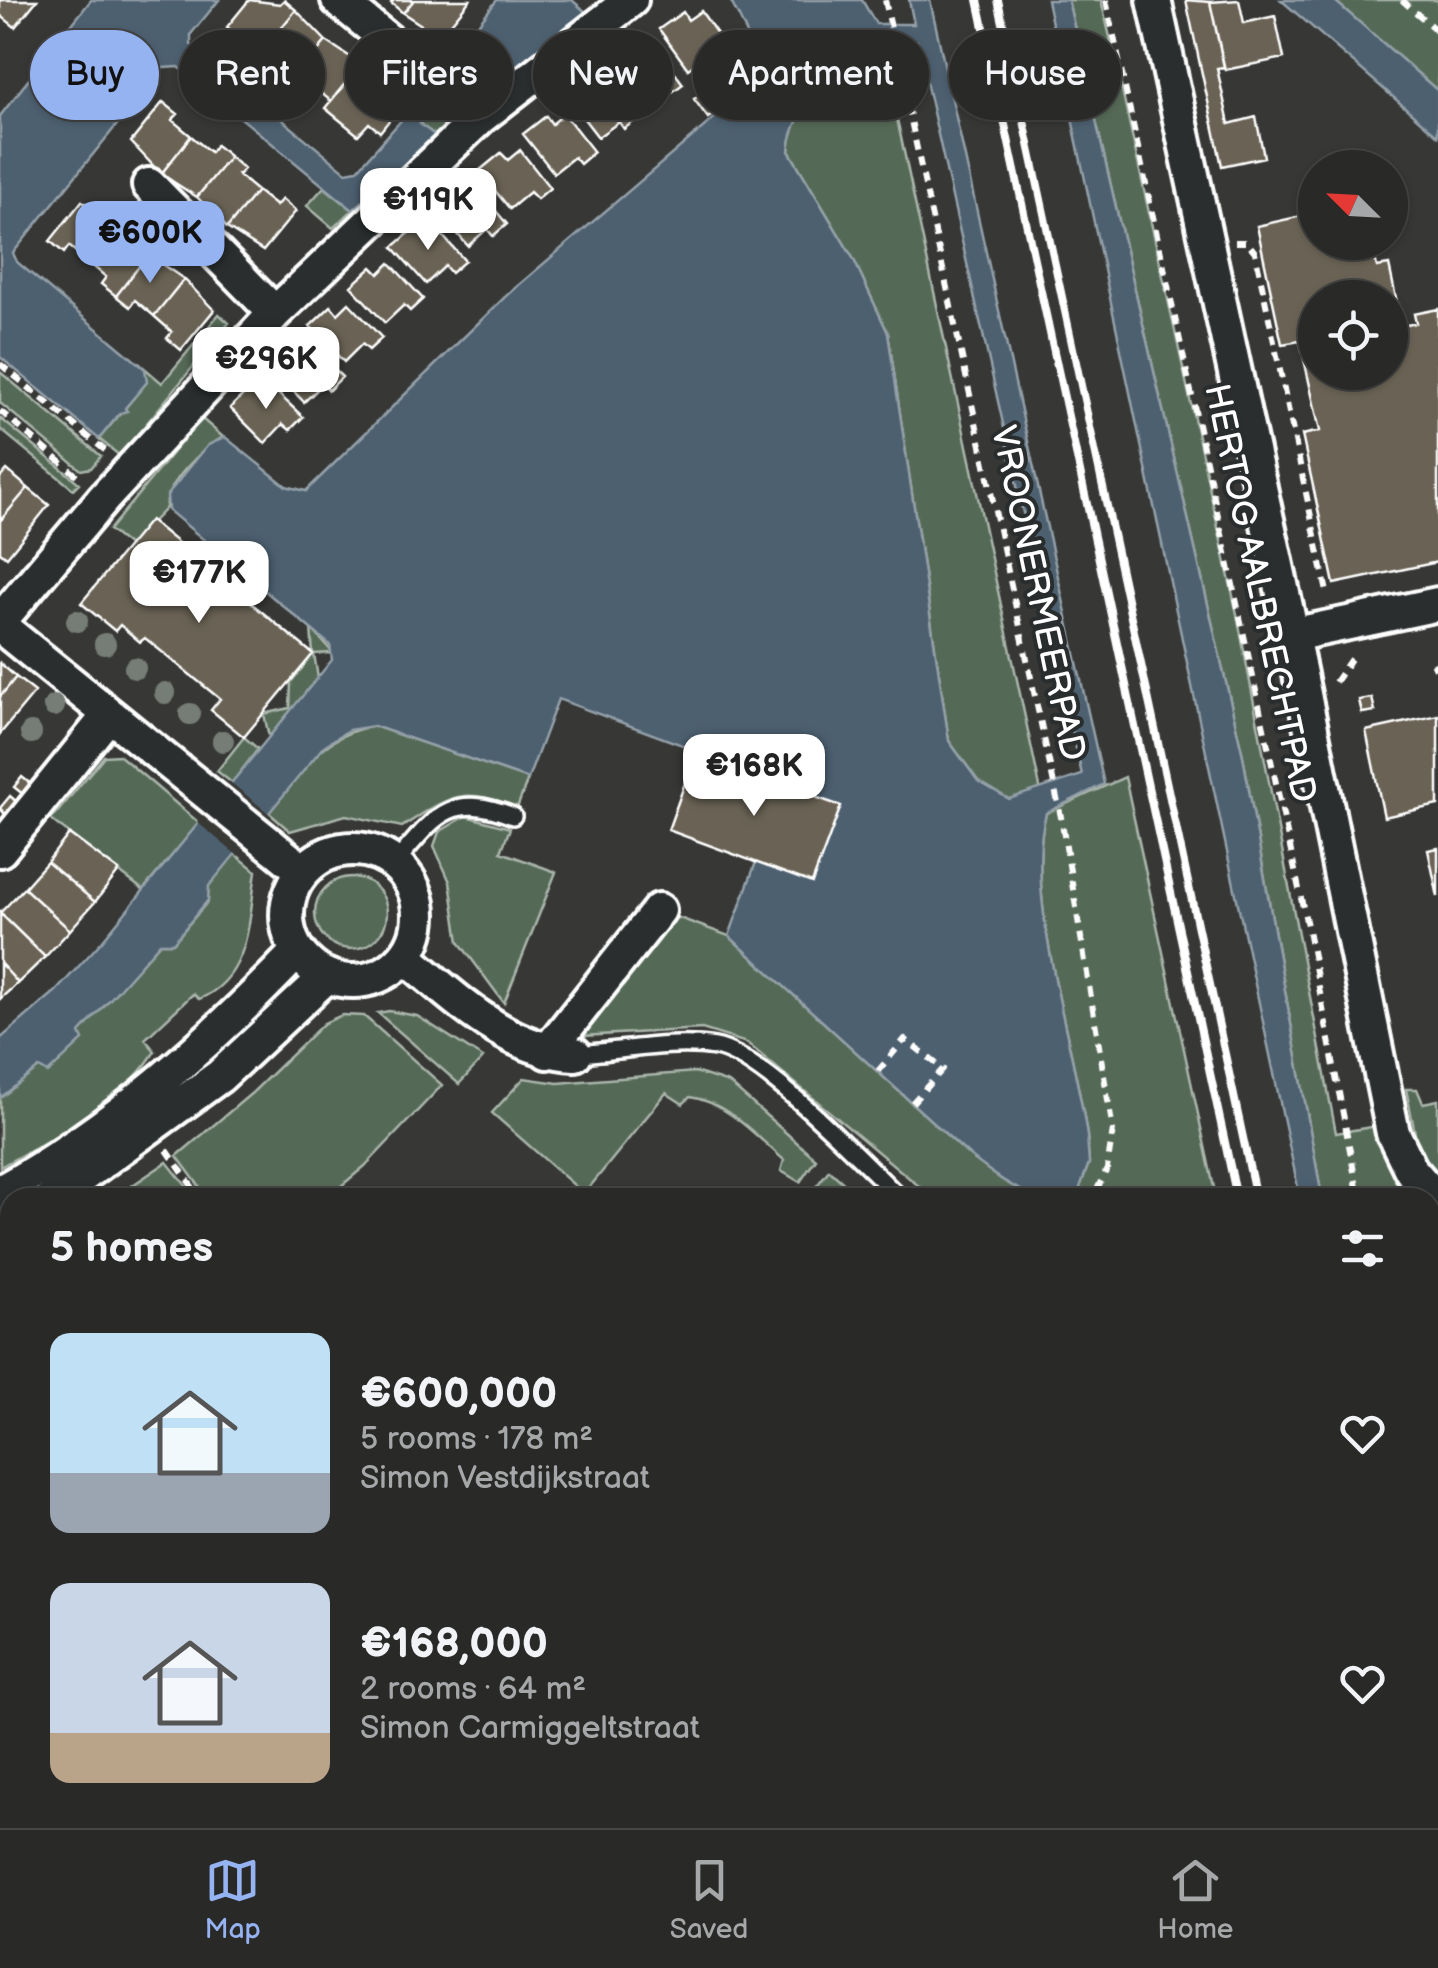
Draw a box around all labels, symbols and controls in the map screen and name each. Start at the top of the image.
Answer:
chip: Buy [30,30,159,120]
chip: Rent [179,30,325,120]
chip: Filters [345,30,513,120]
chip: New [533,30,673,120]
chip: Apartment [693,30,929,120]
chip: House [949,30,1121,120]
north arrow [1298,150,1408,260]
map controls [1298,150,1408,390]
pin: €119K [358,168,498,253]
text: €119K [382,181,474,220]
pin: €600K [80,201,220,286]
text: €600K [97,214,203,253]
button: locate [1298,280,1408,390]
pin: €296K [196,327,336,412]
text: €296K [214,340,318,379]
street label: HERTOG AALBRECHTPAD [1194,380,1325,807]
street label: VROONERMEERPAD [981,422,1094,765]
pin: €177K [129,541,269,626]
text: €177K [152,554,246,593]
pin: €168K [684,734,824,819]
text: €168K [705,747,803,786]
icon: filters [1335,1221,1390,1276]
text: 5 homes [50,1223,213,1274]
text: €600,000 [360,1369,557,1420]
icon: home [130,1373,250,1493]
icon: heart [1335,1406,1390,1461]
text: 5 rooms · 178 m² [360,1420,593,1459]
text: Simon Vestdijkstraat [360,1459,650,1498]
text: €168,000 [360,1619,548,1670]
icon: home [130,1623,250,1743]
icon: heart [1335,1656,1390,1711]
text: 2 rooms · 64 m² [360,1670,586,1709]
text: Simon Carmiggeltstraat [360,1709,700,1748]
tab: Map [205,1853,261,1946]
tab: Saved [670,1853,748,1946]
tab: Home [1157,1853,1233,1946]

